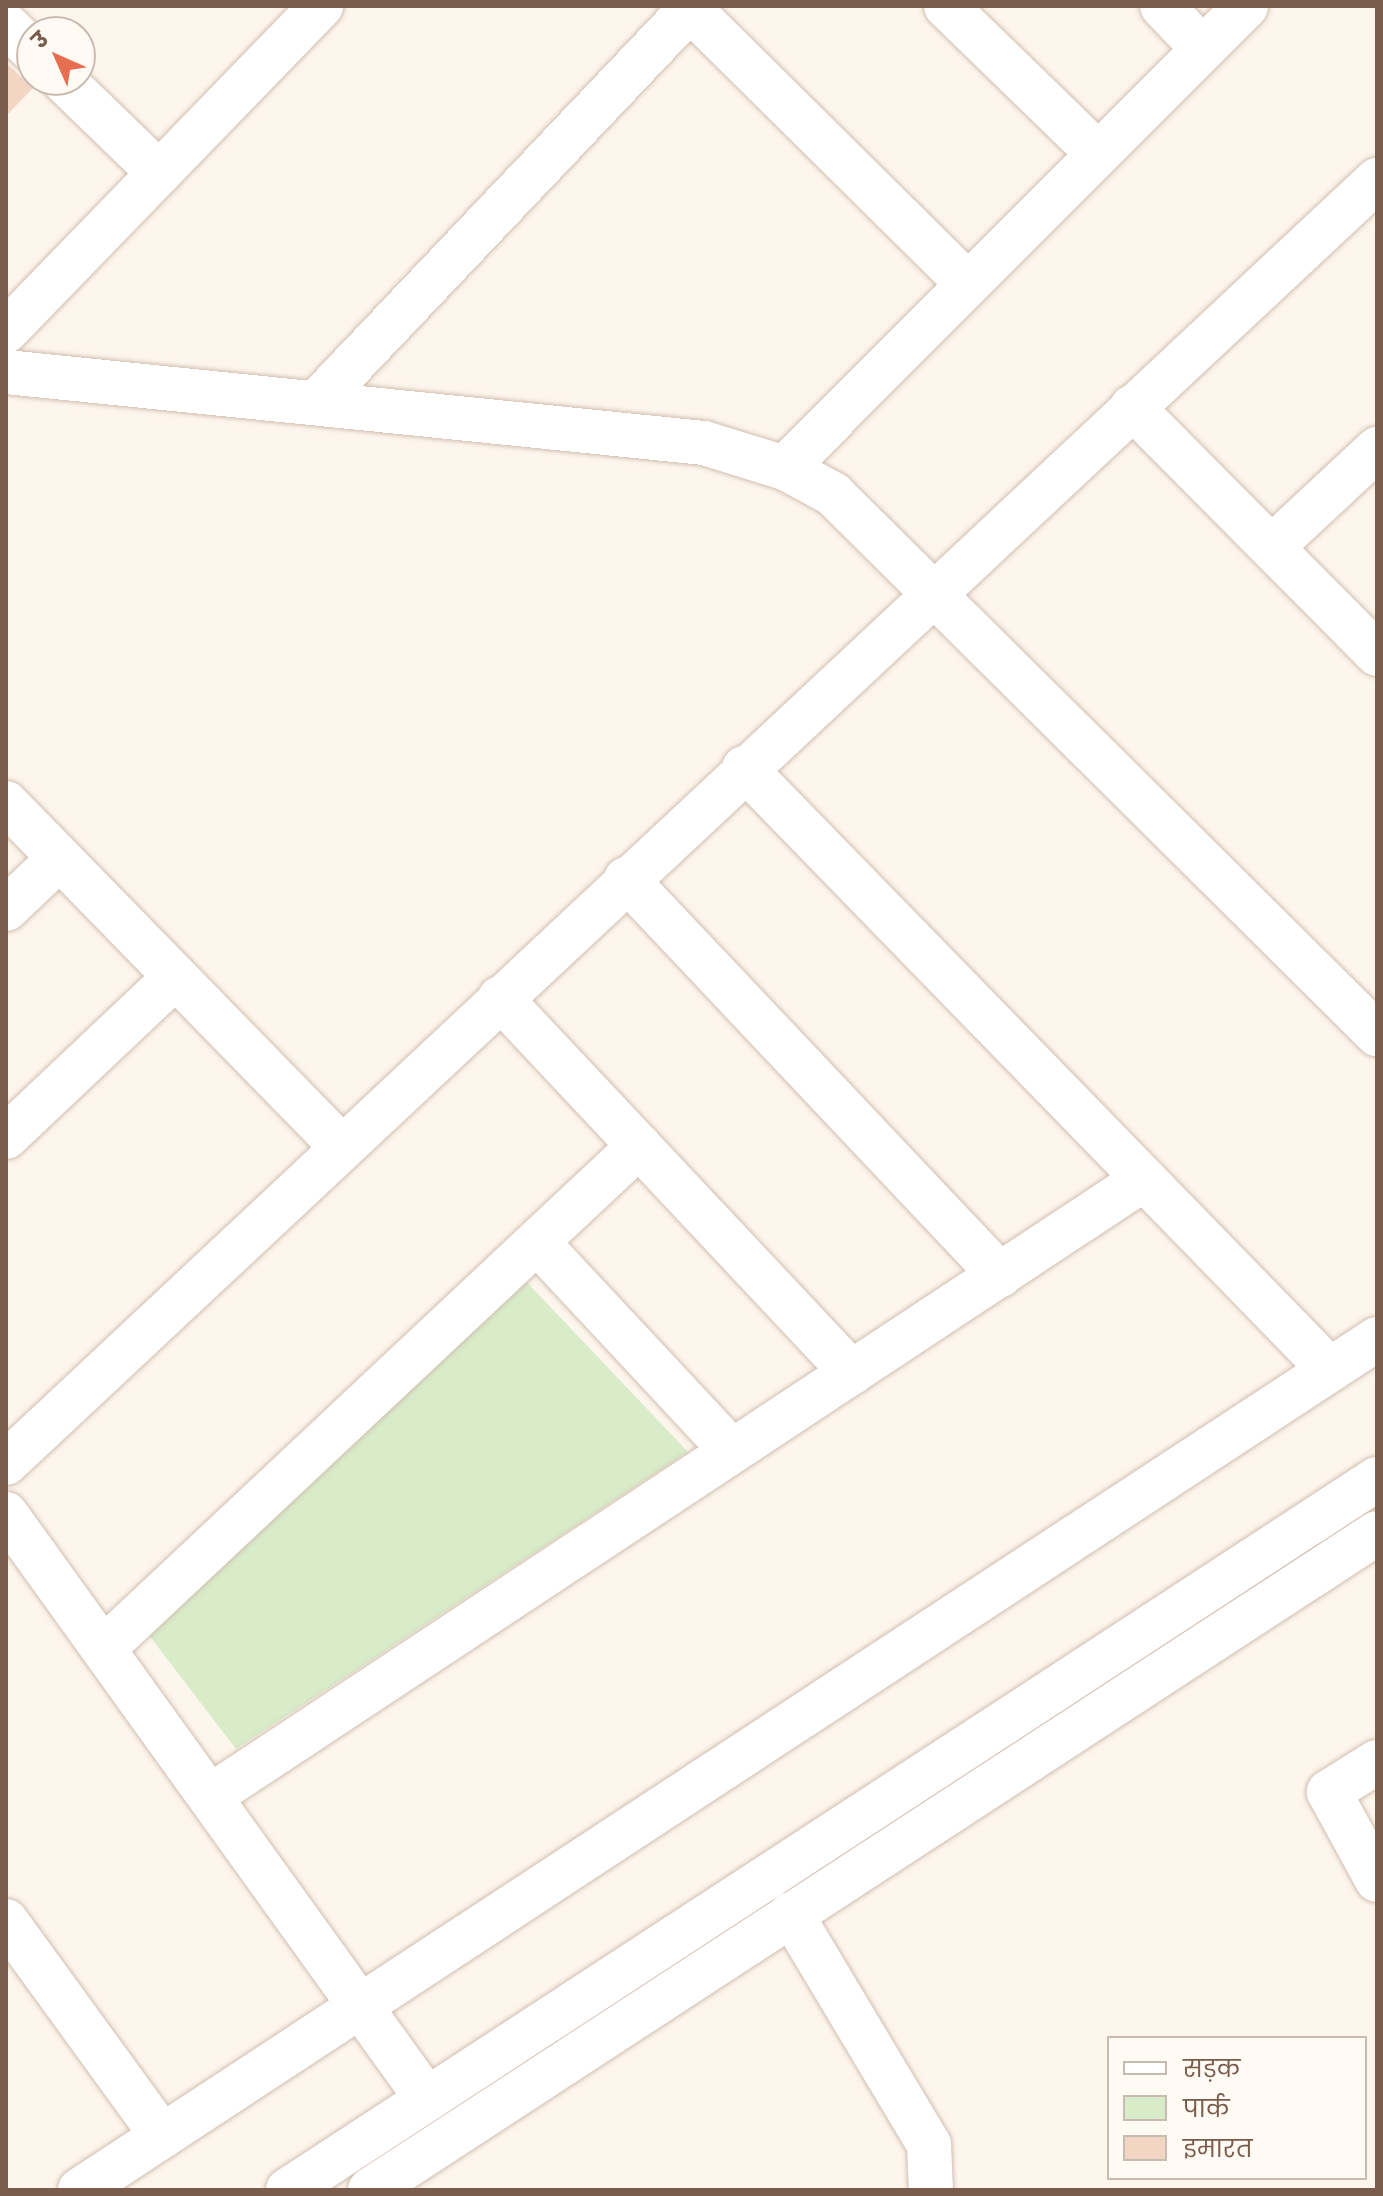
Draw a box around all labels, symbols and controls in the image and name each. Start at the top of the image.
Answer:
north arrow [16,16,96,96]
text: उ [25,25,55,55]
legend [1107,2036,1367,2180]
text: सड़क [1183,2052,1240,2085]
text: पार्क [1183,2092,1230,2125]
text: इमारत [1183,2132,1252,2165]

